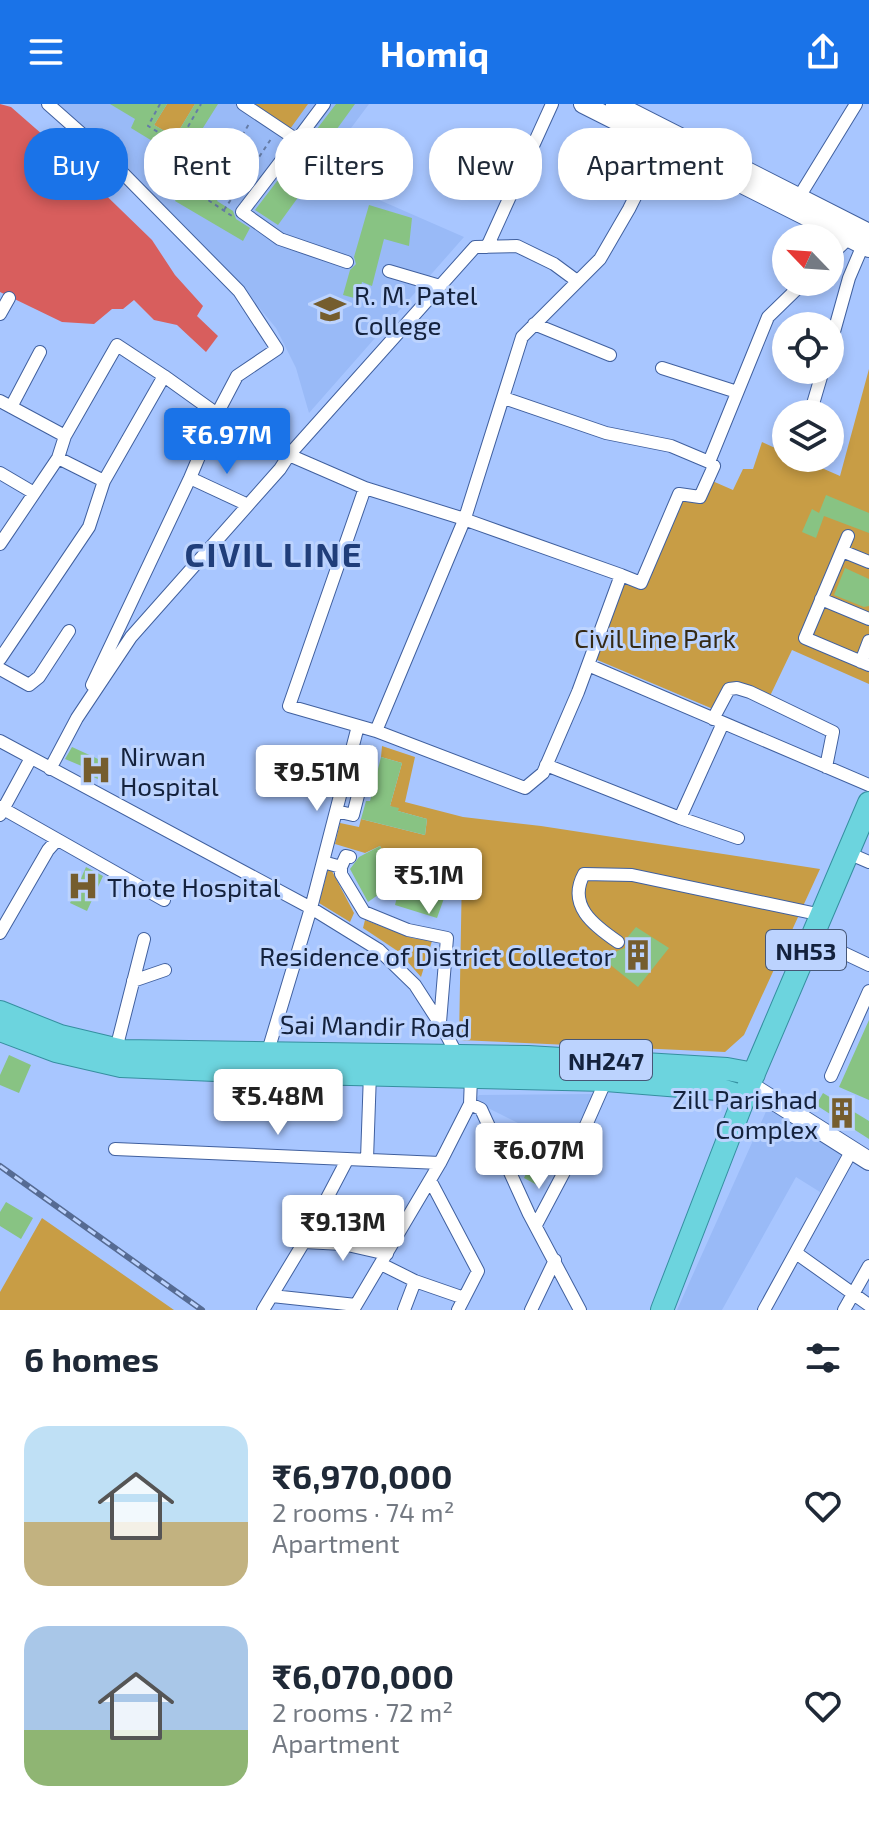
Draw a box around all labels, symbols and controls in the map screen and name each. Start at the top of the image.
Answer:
icon: menu [24,30,68,74]
icon: share [801,30,845,74]
text: Homiq [380,31,489,74]
chip: Buy [24,128,128,200]
chip: Rent [144,128,259,200]
chip: Filters [275,128,413,200]
chip: New [429,128,542,200]
chip: Apartment [558,128,752,200]
north arrow [772,224,844,296]
map controls [772,224,844,472]
place label: R. M. Patel College [354,279,478,340]
school or university icon: R. M. Patel College [313,292,347,326]
button: locate [772,312,844,384]
button: layers [772,400,844,472]
pin: ₹6.97M [162,408,292,476]
text: ₹6.97M [182,418,272,449]
district label: CIVIL LINE [185,533,363,574]
park label: Civil Line Park [574,622,736,653]
place label: Nirwan Hospital [120,740,219,801]
pin: ₹9.51M [252,745,382,813]
hospital icon: Nirwan Hospital [79,753,113,787]
text: ₹9.51M [274,755,360,786]
pin: ₹5.1M [373,848,485,916]
text: ₹5.1M [394,858,464,889]
hospital icon: Thote Hospital [66,869,100,903]
place label: Thote Hospital [107,871,281,902]
road number: NH53 [766,930,846,970]
building icon: Residence of District Collector [621,938,655,972]
place label: Residence of District Collector [259,940,614,971]
street label: Sai Mandir Road [280,1008,470,1042]
road number: NH247 [560,1040,652,1080]
pin: ₹5.48M [213,1069,343,1137]
text: ₹5.48M [232,1079,324,1110]
place label: Zill Parishad Complex [672,1083,818,1144]
building icon: Zill Parishad Complex [825,1096,859,1130]
pin: ₹6.07M [474,1123,604,1191]
text: ₹6.07M [494,1133,584,1164]
pin: ₹9.13M [278,1195,408,1263]
text: ₹9.13M [300,1205,386,1236]
icon: filters [801,1336,845,1380]
text: 6 homes [24,1338,159,1379]
text: ₹6,970,000 [272,1455,452,1496]
icon: home [88,1458,184,1554]
icon: heart [801,1484,845,1528]
text: 2 rooms · 74 m² [272,1496,454,1527]
text: Apartment [272,1527,400,1558]
text: ₹6,070,000 [272,1655,454,1696]
icon: home [88,1658,184,1754]
icon: heart [801,1684,845,1728]
text: 2 rooms · 72 m² [272,1696,453,1727]
text: Apartment [272,1727,400,1758]

